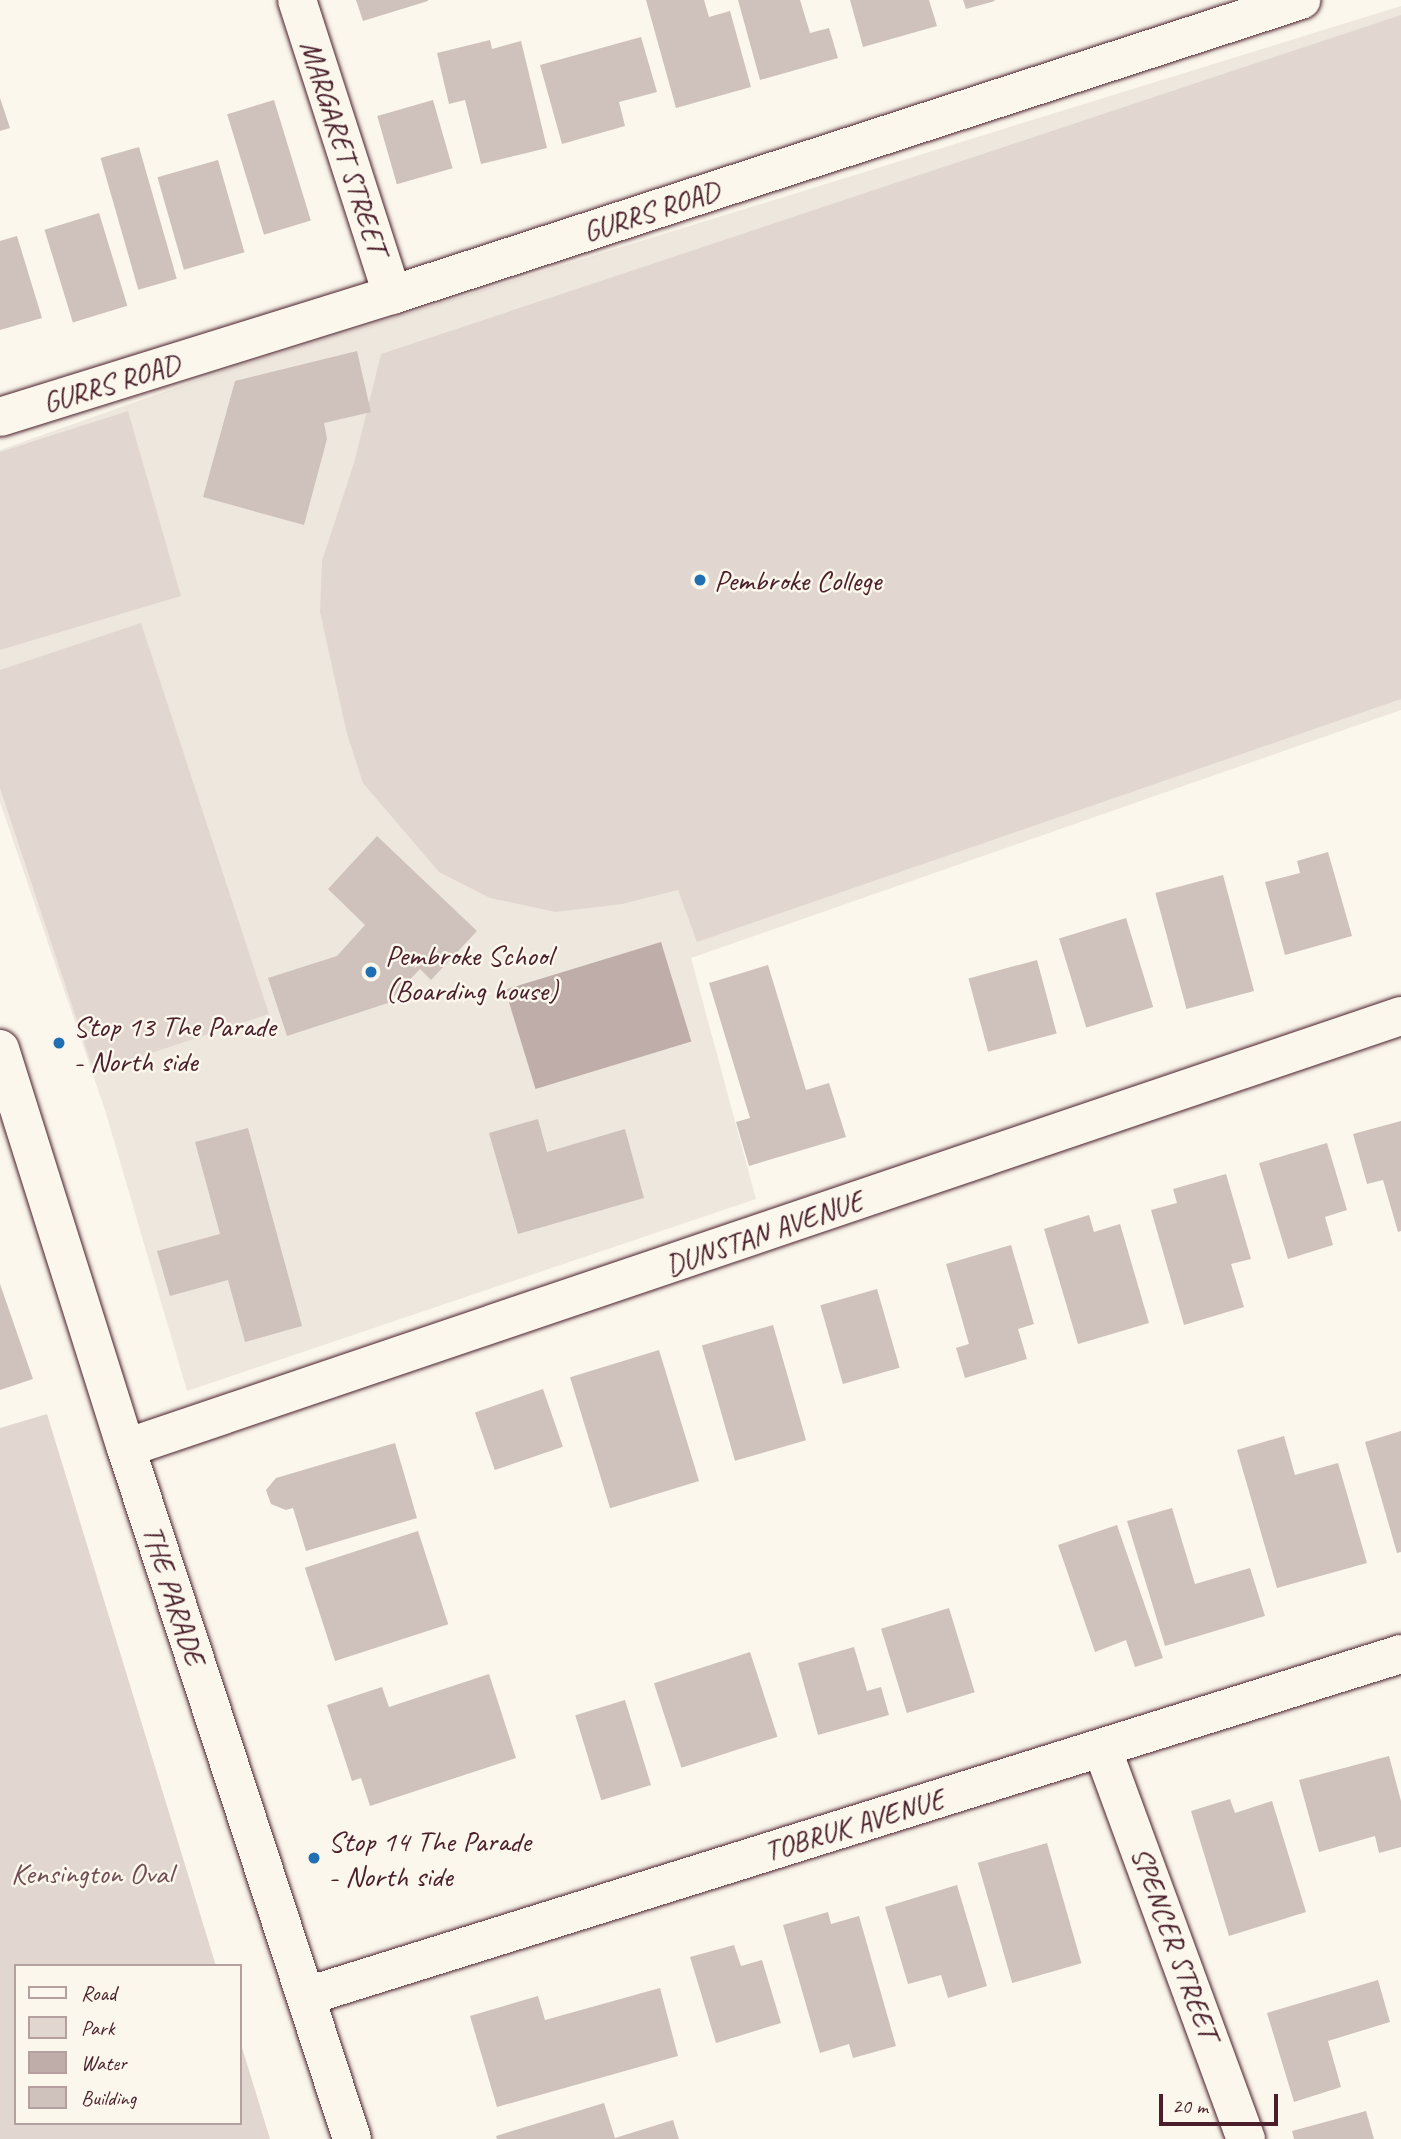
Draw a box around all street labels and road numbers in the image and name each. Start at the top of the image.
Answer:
street label: MARGARET STREET [293,36,395,258]
street label: GURRS ROAD [577,172,725,250]
street label: GURRS ROAD [37,345,185,421]
street label: DUNSTAN AVENUE [661,1182,867,1284]
street label: THE PARADE [135,1521,213,1669]
street label: TOBRUK AVENUE [759,1780,949,1870]
street label: SPENCER STREET [1124,1842,1226,2044]

